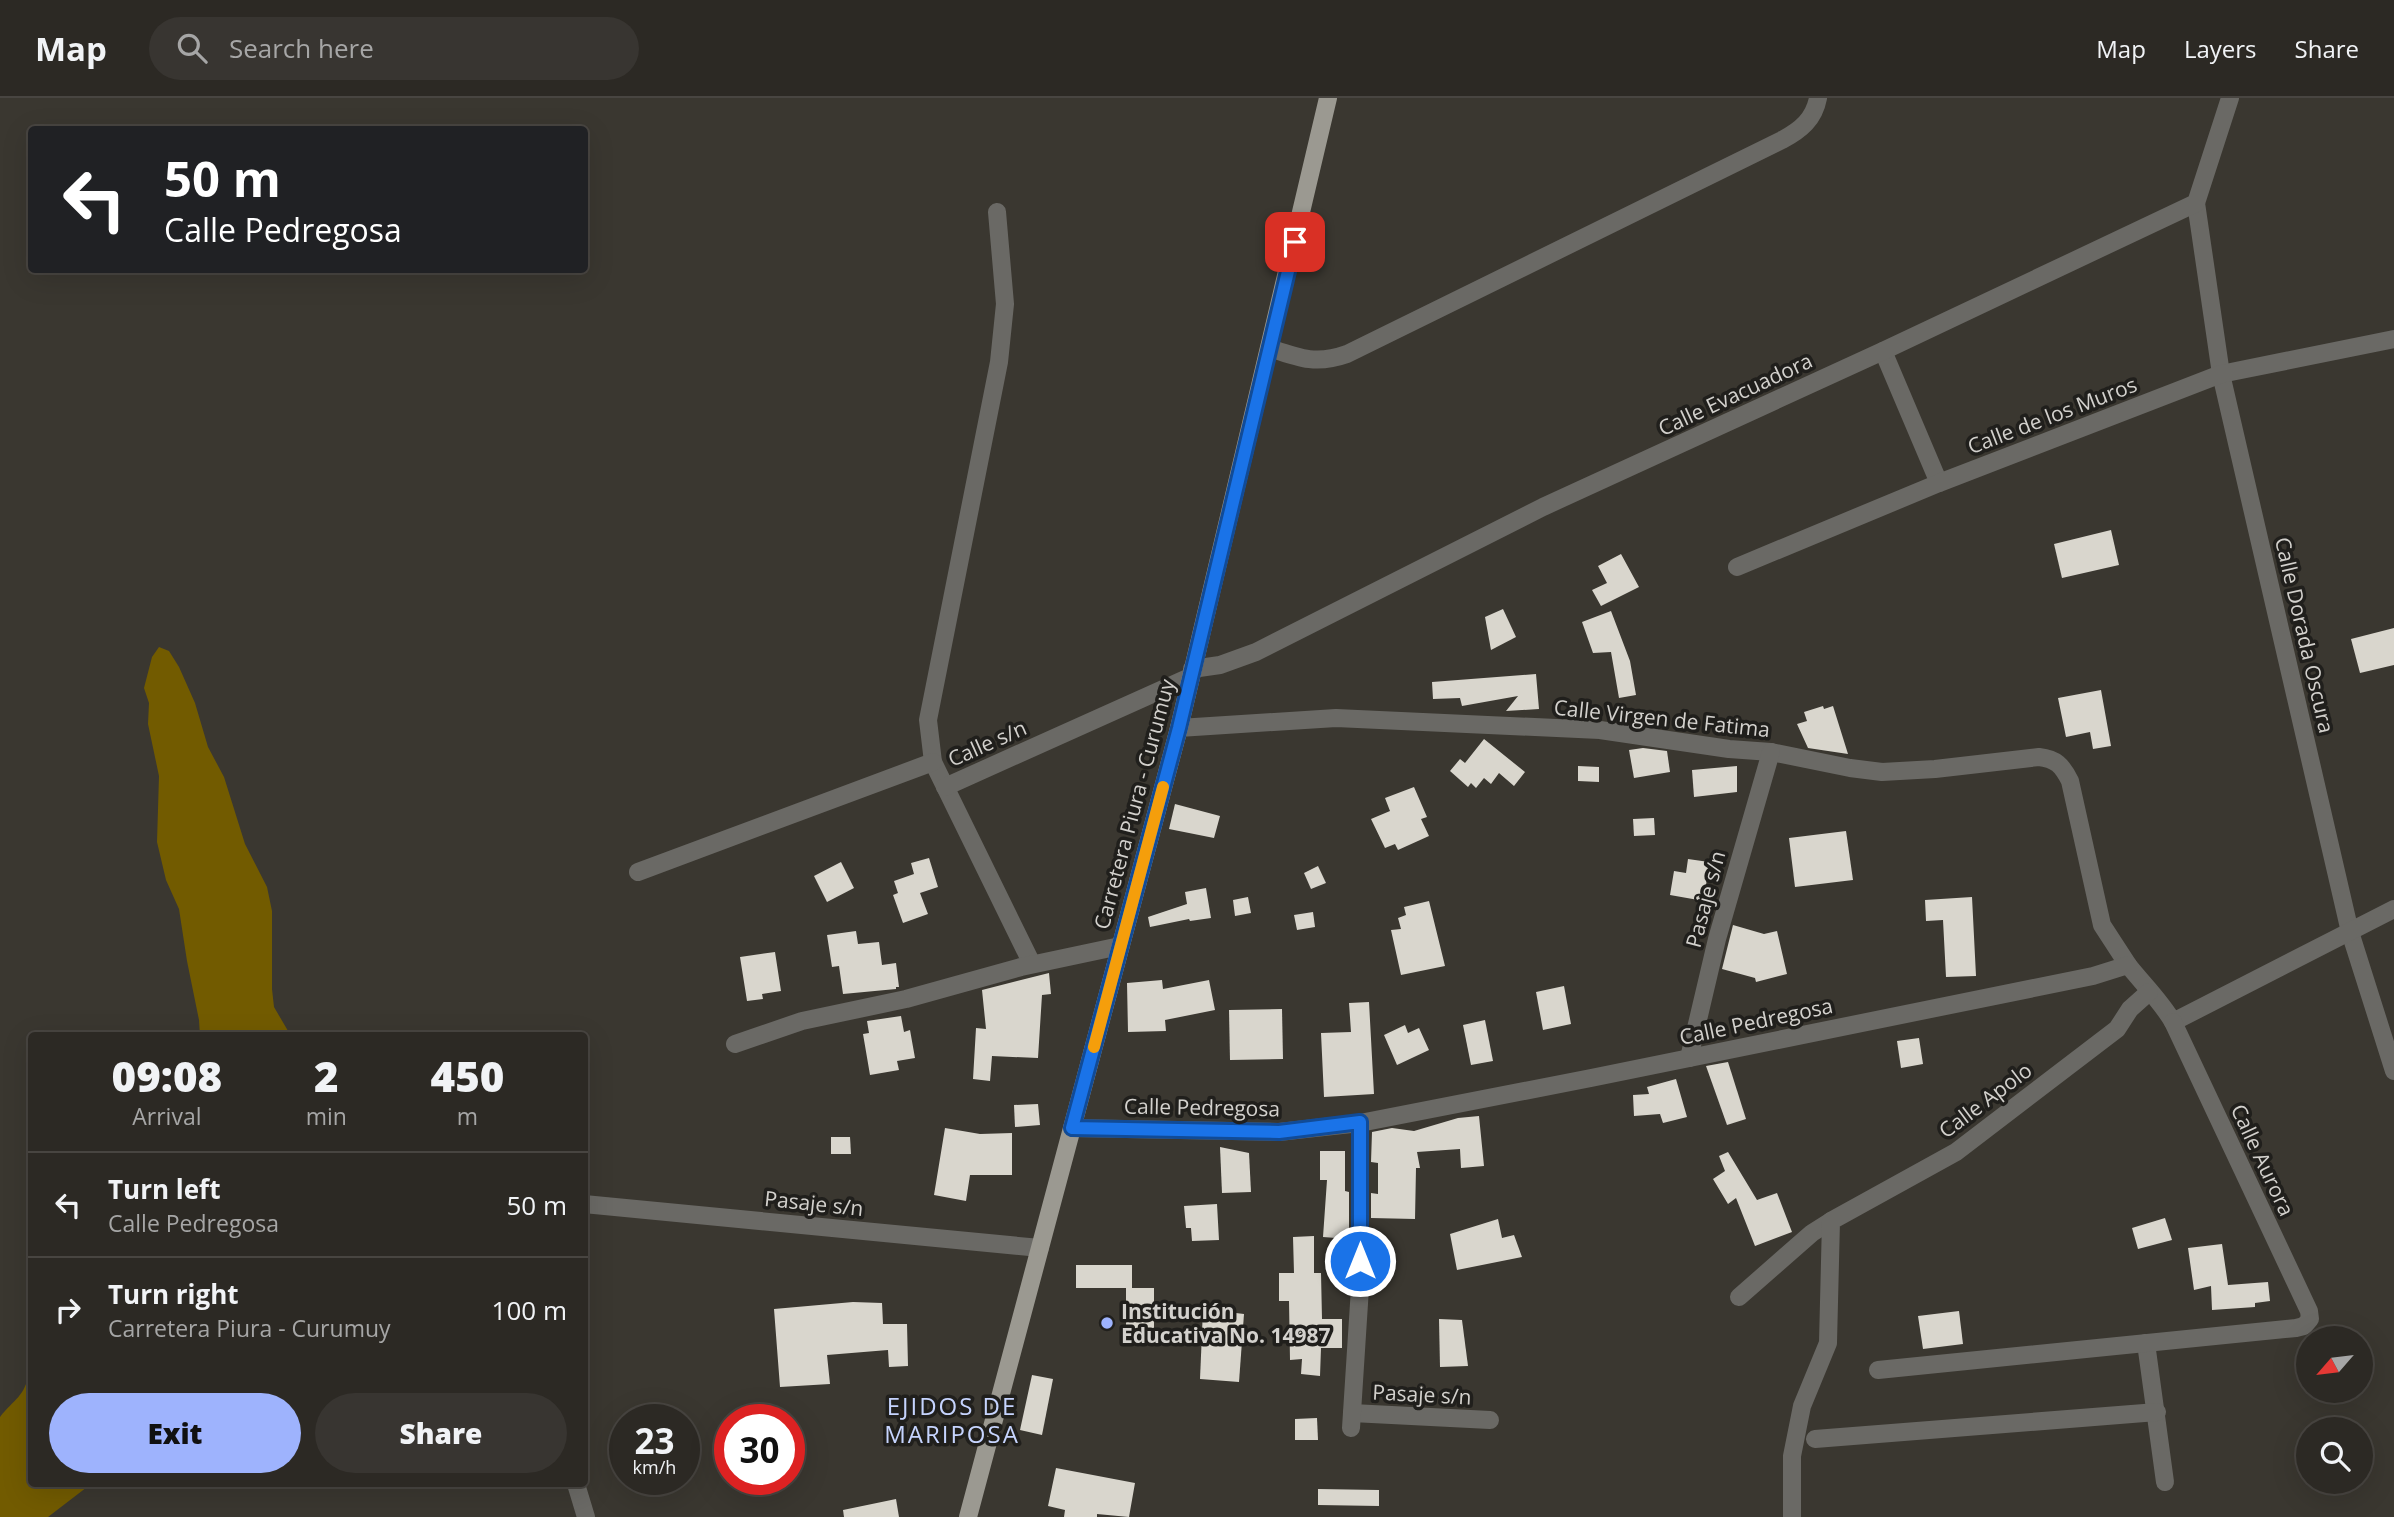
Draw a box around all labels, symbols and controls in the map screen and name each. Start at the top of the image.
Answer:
search box [149,17,639,80]
text: Map [35,26,107,71]
icon: search [173,29,211,67]
text: Search here [229,30,374,66]
text: Map [2096,32,2146,65]
text: Layers [2184,32,2257,65]
text: Share [2295,32,2359,65]
text: 50 m [164,145,281,211]
icon: left [49,154,140,245]
text: Calle Pedregosa [164,208,402,251]
pin [1265,212,1325,272]
icon: arrive [1276,223,1314,261]
street label: Calle Evacuadora [1653,346,1817,442]
street label: Calle de los Muros [1963,370,2141,460]
street label: Calle Dorada Oscura [2269,534,2341,736]
street label: Carretera Piura - Curumuy [1087,675,1181,932]
street label: Calle Virgen de Fatima [1553,693,1771,743]
street label: Calle s/n [943,713,1031,773]
street label: Pasaje s/n [1679,848,1731,950]
street label: Calle Pedregosa [1677,991,1835,1051]
text: 09:08 [112,1047,222,1104]
text: 2 [314,1047,339,1104]
text: 450 [431,1047,504,1104]
street label: Calle Apolo [1933,1056,2037,1144]
street label: Calle Pedregosa [1124,1092,1280,1122]
text: Arrival [132,1100,202,1132]
text: min [306,1100,347,1132]
text: m [457,1100,478,1132]
street label: Calle Aurora [2225,1100,2301,1220]
text: Turn left [108,1171,220,1207]
street label: Pasaje s/n [763,1184,865,1222]
icon: left [49,1186,87,1224]
text: 50 m [506,1187,567,1223]
text: Calle Pedregosa [108,1207,279,1239]
position arrow [1323,1224,1397,1298]
text: Turn right [108,1276,239,1312]
icon: right [49,1291,87,1329]
text: 100 m [492,1292,567,1328]
place label: Institución Educativa No. 14987 [1121,1297,1331,1349]
text: Carretera Piura - Curumuy [108,1312,391,1344]
marker: Institución Educativa No. 14987 [1099,1315,1115,1331]
north arrow [2296,1326,2373,1404]
map controls [2296,1326,2373,1494]
street label: Pasaje s/n [1372,1377,1472,1411]
district label: EJIDOS DE MARIPOSA [884,1389,1020,1450]
button: Exit [49,1393,301,1473]
button: Share [315,1393,567,1473]
speed limit sign: 30 [714,1404,805,1495]
text: 23 [634,1417,675,1464]
button: search [2296,1417,2373,1494]
text: km/h [633,1455,676,1479]

